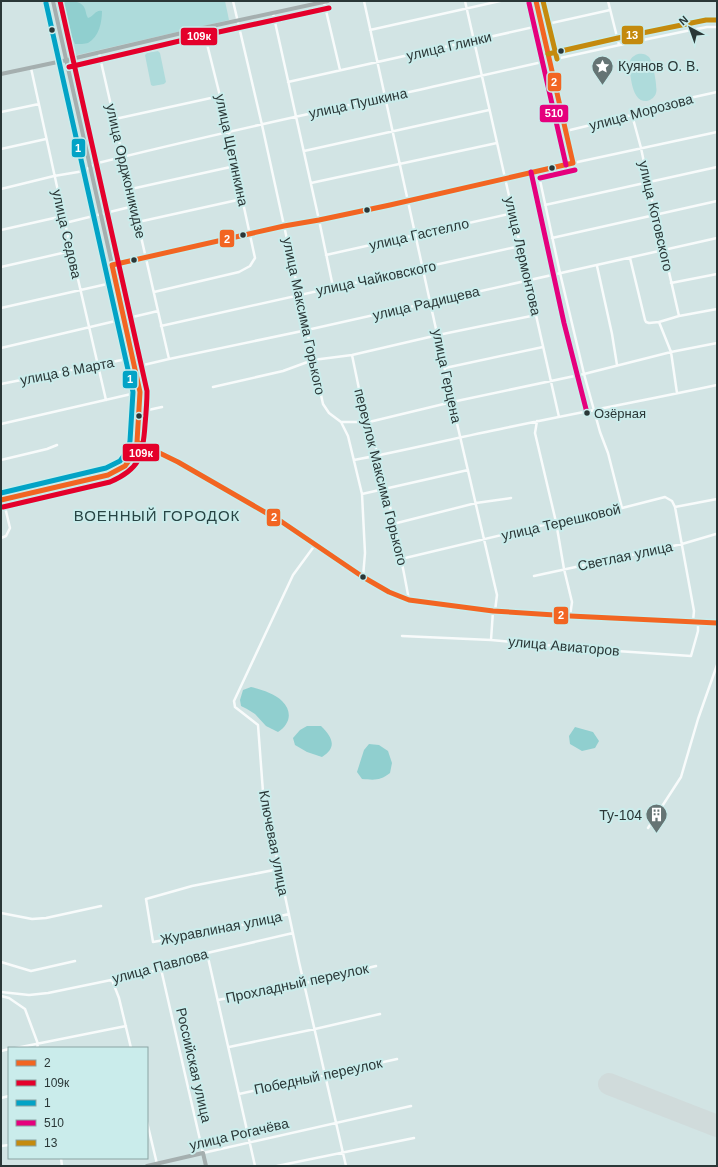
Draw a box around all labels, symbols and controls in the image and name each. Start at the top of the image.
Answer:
north arrow [670,8,710,48]
text: N [677,13,690,28]
unlabelled marker [47,25,57,35]
line badge: 13 [621,25,644,45]
line badge: 109к [180,27,218,46]
street label: улица Глинки [405,28,493,64]
text: 13 [626,29,638,41]
text: 109к [187,30,211,42]
unlabelled marker [556,46,566,56]
place icon: Куянов О. В. [589,53,615,86]
place label: Куянов О. В. [618,58,699,74]
line badge: 2 [547,72,562,92]
text: 2 [551,76,557,88]
street label: улица Пушкина [307,85,409,121]
street label: улица Морозова [587,90,695,134]
street label: улица Щетинкина [212,92,252,208]
street label: улица Орджоникидзе [103,102,149,240]
line badge: 510 [539,104,569,123]
text: 510 [545,107,563,119]
line badge: 1 [71,138,86,158]
text: 1 [75,142,81,154]
street label: улица Котовского [635,159,677,273]
unlabelled marker [547,163,557,173]
street label: улица Седова [49,188,85,280]
street label: улица Лермонтова [502,195,544,317]
unlabelled marker [362,205,372,215]
street label: улица Гастелло [368,215,471,253]
line badge: 2 [219,229,235,248]
unlabelled marker [238,230,248,240]
text: 2 [224,233,230,245]
street label: улица Максима Горького [279,236,329,396]
unlabelled marker [129,255,139,265]
street label: улица Чайковского [315,257,438,299]
street label: улица Радищева [371,283,481,323]
street label: улица Герцена [429,328,465,425]
street label: улица 8 Марта [19,354,115,388]
line badge: 1 [122,370,138,389]
text: 1 [127,373,133,385]
street label: переулок Максима Горького [351,387,411,567]
place label: Озёрная [594,406,646,421]
marker: Озёрная [582,408,592,418]
unlabelled marker [134,411,144,421]
line badge: 109к [122,443,160,462]
text: 109к [129,447,153,459]
street label: улица Терешковой [500,501,622,543]
district label: ВОЕННЫЙ ГОРОДОК [74,507,240,524]
line badge: 2 [266,508,281,527]
text: 2 [271,511,277,523]
street label: Светлая улица [576,538,674,574]
unlabelled marker [358,572,368,582]
line badge: 2 [553,606,569,625]
text: 2 [558,609,564,621]
street label: улица Авиаторов [508,633,620,659]
street label: Ключевая улица [256,789,292,897]
building icon: Ту-104 [644,802,670,835]
place label: Ту-104 [599,807,642,823]
street label: Журавлиная улица [159,908,283,948]
street label: улица Павлова [110,945,210,986]
street label: Прохладный переулок [224,960,371,1006]
street label: Российская улица [173,1006,215,1124]
legend [8,1047,148,1159]
street label: Победный переулок [252,1054,384,1097]
text: 2 [44,1056,51,1070]
text: 109к [44,1076,70,1090]
text: 1 [44,1096,51,1110]
street label: улица Рогачёва [188,1115,290,1153]
text: 510 [44,1116,64,1130]
text: 13 [44,1136,58,1150]

